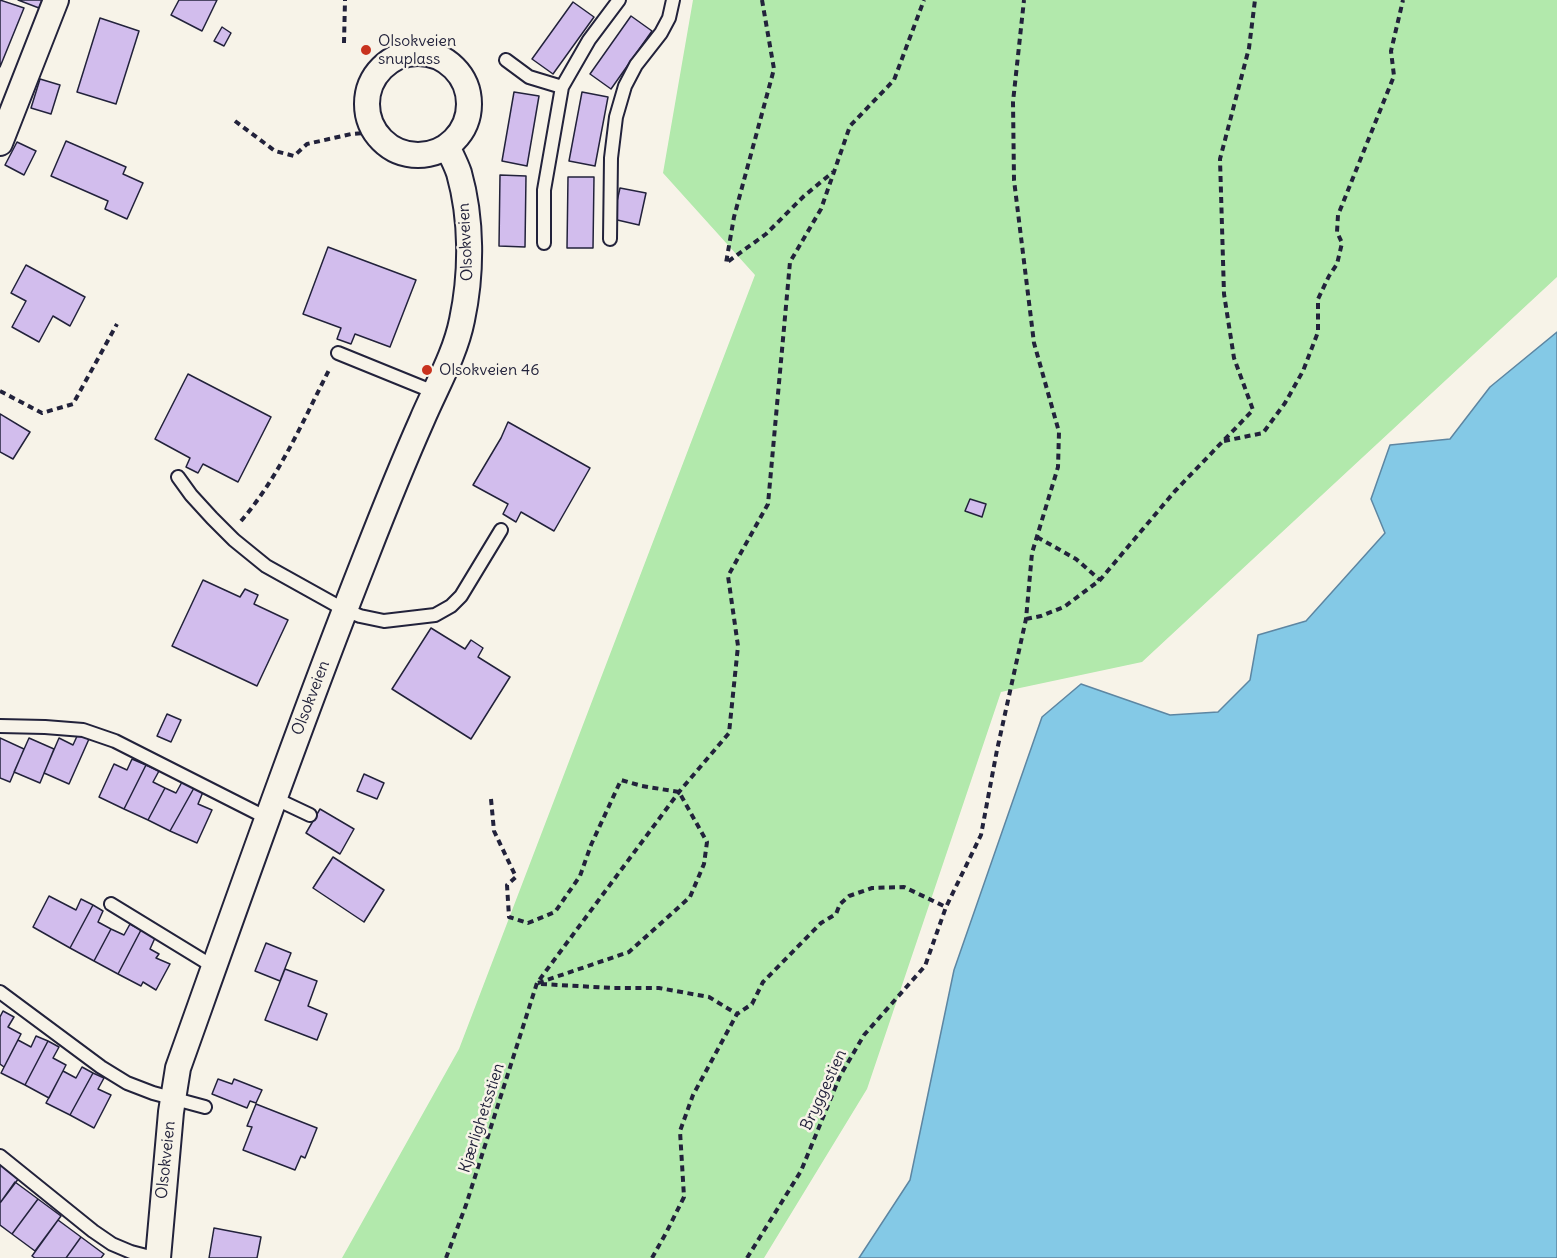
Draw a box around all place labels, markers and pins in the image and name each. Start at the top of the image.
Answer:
place label: Olsokveien snuplass [378,31,456,69]
marker: Olsokveien snuplass [359,43,373,57]
place label: Olsokveien 46 [439,360,540,380]
marker: Olsokveien 46 [420,363,434,377]

